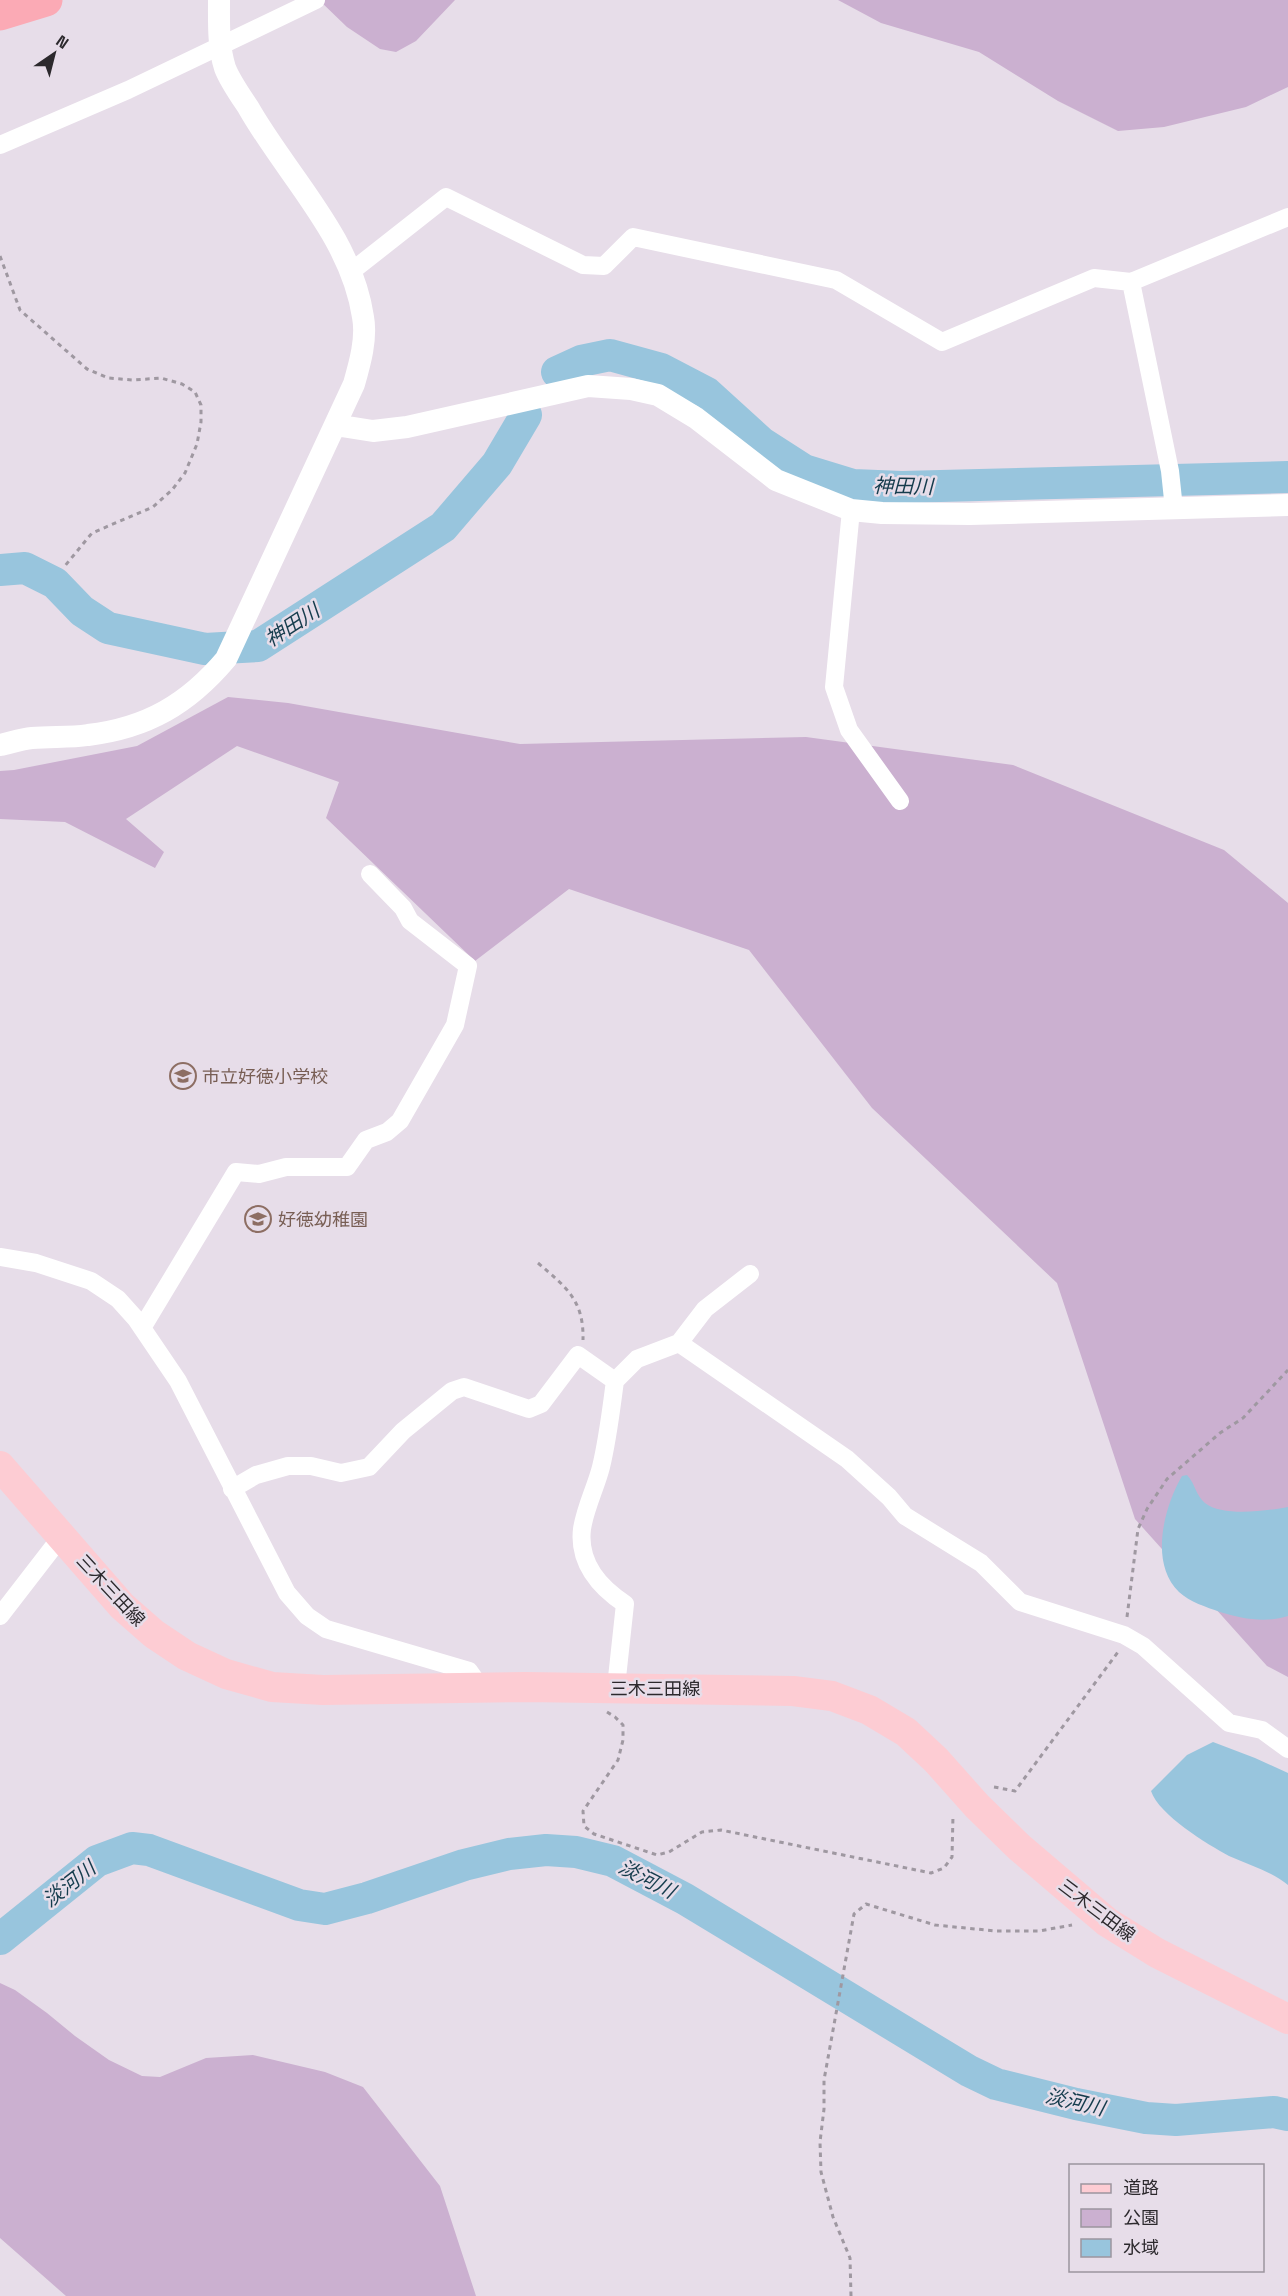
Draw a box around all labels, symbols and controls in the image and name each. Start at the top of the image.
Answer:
north arrow [24,24,84,84]
text: N [52,30,73,54]
water label: 神田川 [873,472,935,500]
water label: 神田川 [260,597,326,652]
school or university icon: 市立好徳小学校 [168,1061,198,1091]
place label: 市立好徳小学校 [202,1065,328,1088]
school or university icon: 好徳幼稚園 [243,1204,273,1234]
place label: 好徳幼稚園 [278,1208,368,1231]
street label: 三木三田線 [72,1549,150,1631]
street label: 三木三田線 [610,1677,700,1700]
water label: 淡河川 [37,1854,102,1913]
water label: 淡河川 [614,1854,681,1905]
street label: 三木三田線 [1054,1874,1140,1946]
water label: 淡河川 [1043,2083,1109,2122]
legend [1069,2164,1264,2272]
text: 道路 [1123,2176,1159,2199]
text: 公園 [1123,2206,1159,2229]
text: 水域 [1123,2236,1159,2259]

